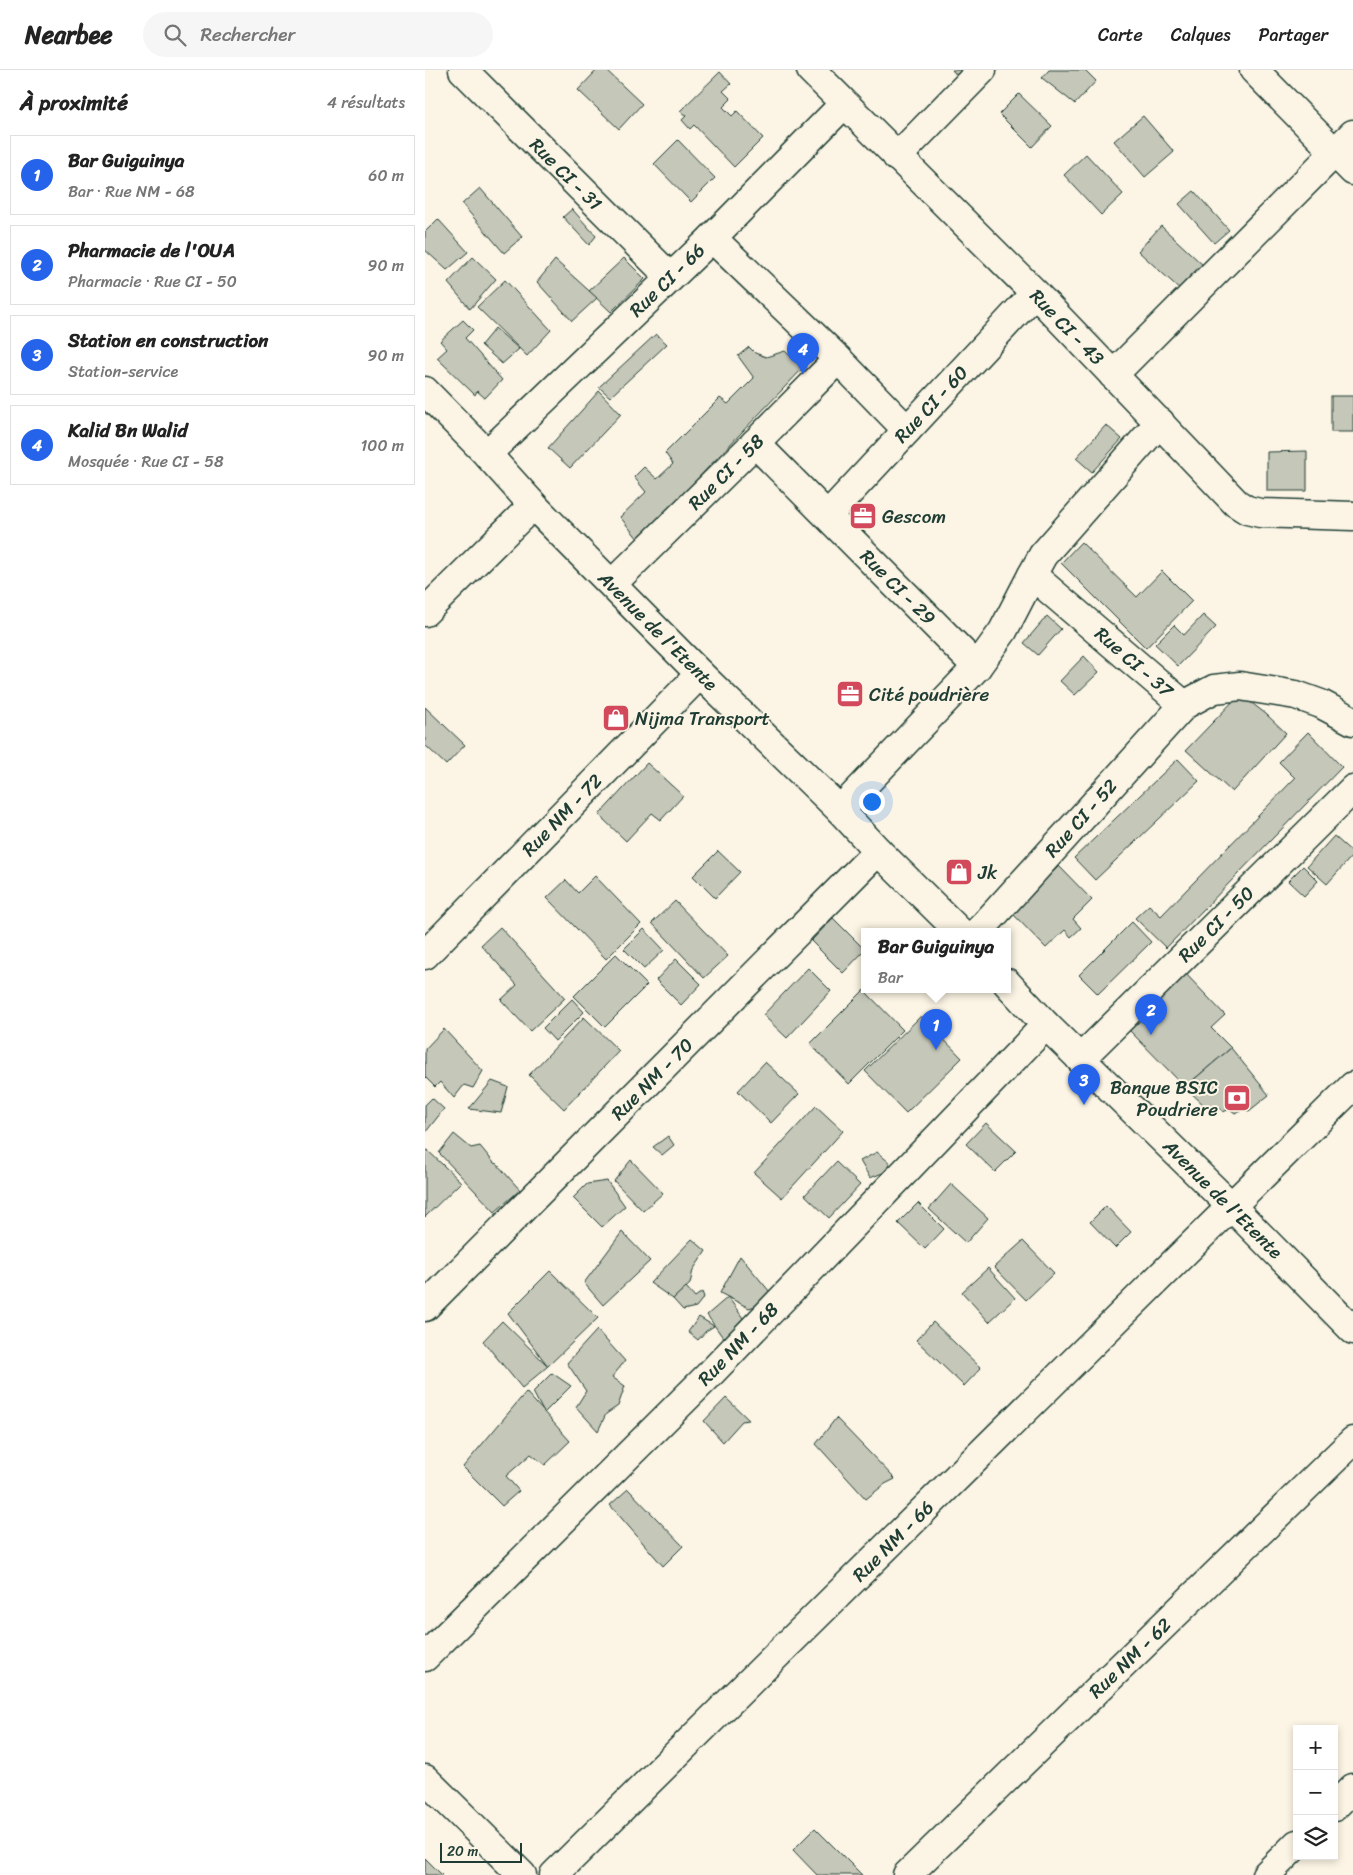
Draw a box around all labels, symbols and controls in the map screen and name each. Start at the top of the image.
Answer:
search box [143,12,493,57]
text: Nearbee [25,14,113,56]
text: Rechercher [201,18,295,51]
text: Carte [1098,19,1143,51]
text: Calques [1171,19,1231,51]
text: Partager [1259,19,1328,51]
icon: search [161,21,189,49]
text: À proximité [20,84,128,122]
text: 4 résultats [327,88,405,117]
street label: Rue CI - 31 [521,129,611,219]
text: Bar Guiguinya [68,144,184,177]
text: 1 [34,161,40,190]
text: 60 m [368,161,404,190]
text: Bar · Rue NM - 68 [68,177,195,206]
text: Pharmacie de l'OUA [68,234,235,267]
street label: Rue CI - 66 [621,235,713,325]
text: 2 [32,251,42,280]
text: 90 m [368,251,404,280]
text: Pharmacie · Rue CI - 50 [68,267,237,296]
street label: Rue CI - 43 [1022,281,1113,374]
text: Station en construction [68,324,268,357]
pin: 4 [787,333,819,374]
text: 3 [33,341,41,370]
text: 90 m [368,341,404,370]
text: Station-service [68,357,178,386]
street label: Rue CI - 60 [886,357,976,451]
text: Kalid Bn Walid [68,414,188,447]
street label: Rue CI - 58 [680,425,773,518]
text: 4 [32,431,42,460]
text: 100 m [360,431,404,460]
text: Mosquée · Rue CI - 58 [68,447,224,476]
place label: Gescom [882,500,946,533]
office icon: Gescom [848,501,878,531]
street label: Rue CI - 29 [852,541,944,633]
street label: Avenue de l'Etente [589,562,726,699]
street label: Rue CI - 37 [1087,618,1182,707]
place label: Cité poudrière [869,678,990,711]
office icon: Cité poudrière [835,679,865,709]
place label: Nijma Transport [635,702,770,735]
shop icon: Nijma Transport [601,703,631,733]
street label: Rue NM - 72 [513,766,611,864]
street label: Rue CI - 52 [1036,771,1126,865]
your location [859,789,885,815]
place label: Jk [977,856,998,889]
shop icon: Jk [944,857,974,887]
street label: Rue CI - 50 [1170,878,1262,970]
popup [861,928,1011,993]
text: Bar Guiguinya [878,930,994,963]
text: Bar [878,963,903,992]
pin: 2 [1135,994,1167,1035]
pin: 1 [920,1009,952,1050]
street label: Rue NM - 70 [603,1030,701,1128]
pin: 3 [1068,1064,1100,1105]
place label: Banque BSIC Poudriere [1110,1071,1219,1126]
bank icon: Banque BSIC Poudriere [1222,1083,1252,1113]
street label: Avenue de l'Etente [1154,1130,1291,1267]
street label: Rue NM - 68 [689,1294,787,1394]
street label: Rue NM - 66 [844,1492,942,1590]
street label: Rue NM - 62 [1081,1609,1179,1707]
map controls [1293,1725,1338,1860]
button: + [1293,1725,1338,1770]
button: − [1293,1770,1338,1815]
button: layers [1293,1815,1338,1860]
text: 20 m [447,1839,478,1864]
scale bar [440,1840,523,1863]

